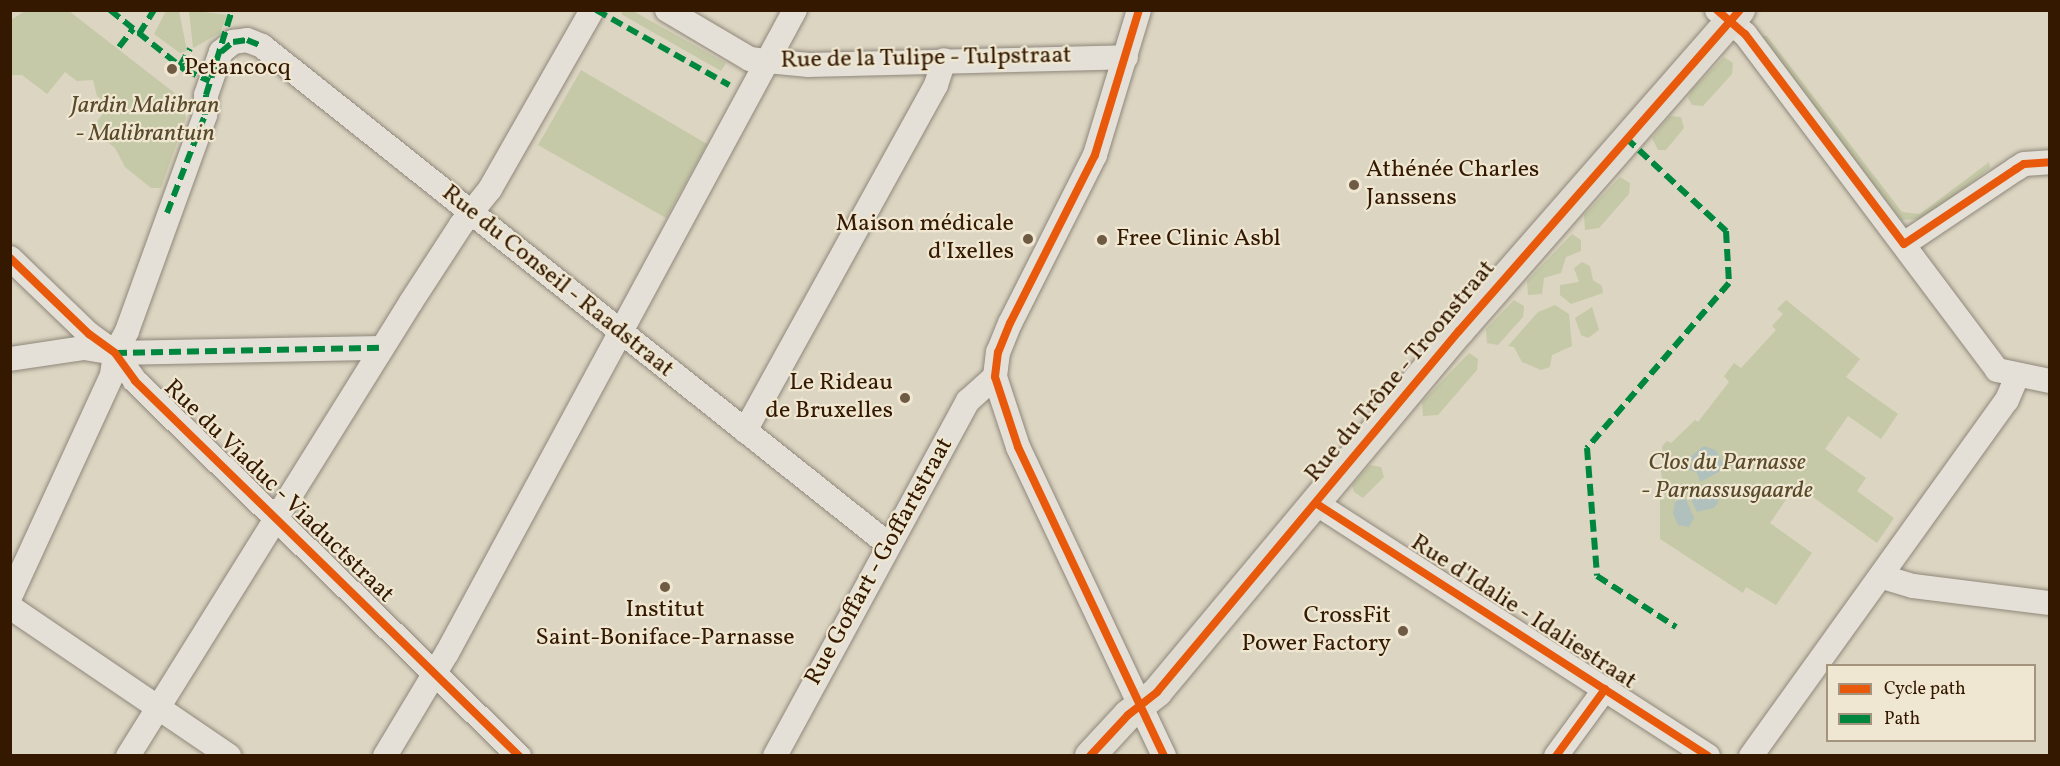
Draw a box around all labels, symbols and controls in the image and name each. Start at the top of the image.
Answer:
street label: Rue de la Tulipe - Tulpstraat [779,42,1073,76]
place label: Petancocq [184,55,291,83]
marker: Petancocq [165,62,179,76]
park label: Jardin Malibran - Malibrantuin [71,93,219,149]
place label: Athénée Charles Janssens [1366,157,1539,213]
marker: Athénée Charles Janssens [1347,178,1361,192]
street label: Rue du Conseil - Raadstraat [435,179,679,385]
place label: Maison médicale d'Ixelles [836,211,1014,267]
place label: Free Clinic Asbl [1116,226,1281,254]
marker: Maison médicale d'Ixelles [1019,230,1037,248]
marker: Free Clinic Asbl [1093,231,1111,249]
street label: Rue du Trône - Troonstraat [1299,254,1503,490]
place label: Le Rideau de Bruxelles [765,370,893,426]
street label: Rue du Viaduc - Viaductstraat [156,374,400,610]
marker: Le Rideau de Bruxelles [898,391,912,405]
street label: Rue Goffart - Goffartstraat [800,433,960,691]
park label: Clos du Parnasse - Parnassusgaarde [1641,450,1813,506]
street label: Rue d'Idalie - Idaliestraat [1404,529,1642,697]
marker: Institut Saint-Boniface-Parnasse [658,580,672,594]
place label: Institut Saint-Boniface-Parnasse [535,597,795,653]
place label: CrossFit Power Factory [1242,603,1391,659]
marker: CrossFit Power Factory [1396,624,1410,638]
legend [1826,664,2036,742]
text: Cycle path [1884,677,1966,702]
text: Path [1884,707,1920,732]

